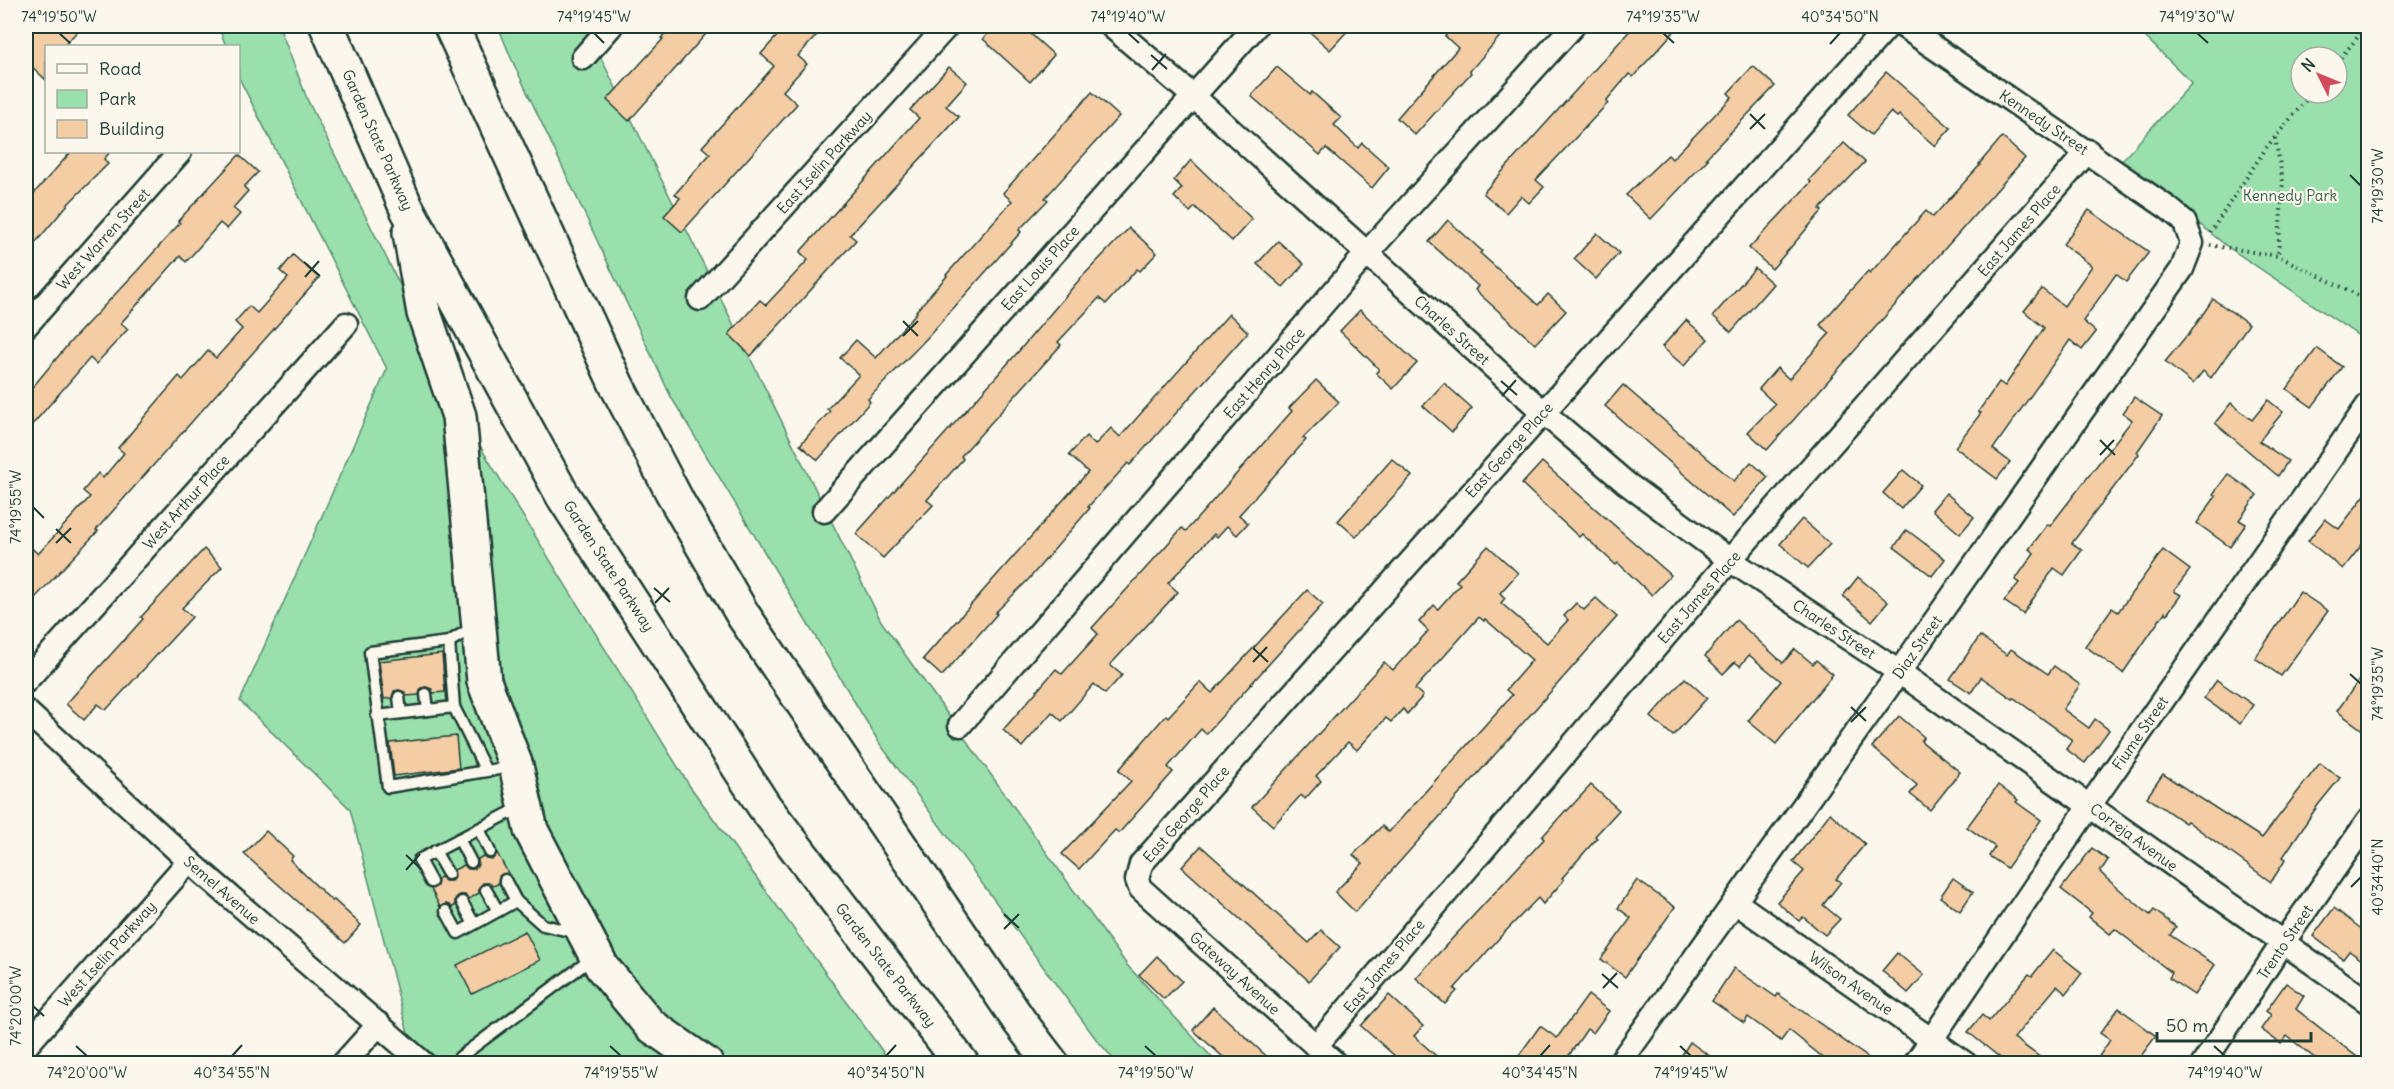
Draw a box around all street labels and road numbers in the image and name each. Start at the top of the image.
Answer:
street label: Garden State Parkway [338,66,418,214]
street label: Kennedy Street [1996,85,2092,159]
street label: East Iselin Parkway [773,106,875,218]
street label: East James Place [1974,180,2064,280]
street label: West Warren Street [52,184,154,294]
street label: East Louis Place [997,222,1083,314]
street label: Charles Street [1410,291,1494,369]
street label: East Henry Place [1219,324,1309,422]
street label: East George Place [1461,398,1557,502]
street label: West Arthur Place [139,451,233,553]
street label: Garden State Parkway [560,497,658,635]
street label: East James Place [1654,547,1744,647]
street label: Charles Street [1789,595,1879,663]
street label: Diaz Street [1888,612,1946,682]
street label: Fiume Street [2108,693,2172,773]
street label: East George Place [1139,762,1233,866]
street label: Correja Avenue [2086,799,2182,875]
street label: Semel Avenue [180,852,264,928]
street label: West Iselin Parkway [54,897,160,1011]
street label: Garden State Parkway [832,899,940,1031]
street label: Trento Street [2253,901,2317,983]
street label: East James Place [1339,915,1429,1017]
street label: Gateway Avenue [1186,927,1284,1019]
street label: Wilson Avenue [1805,947,1897,1019]

